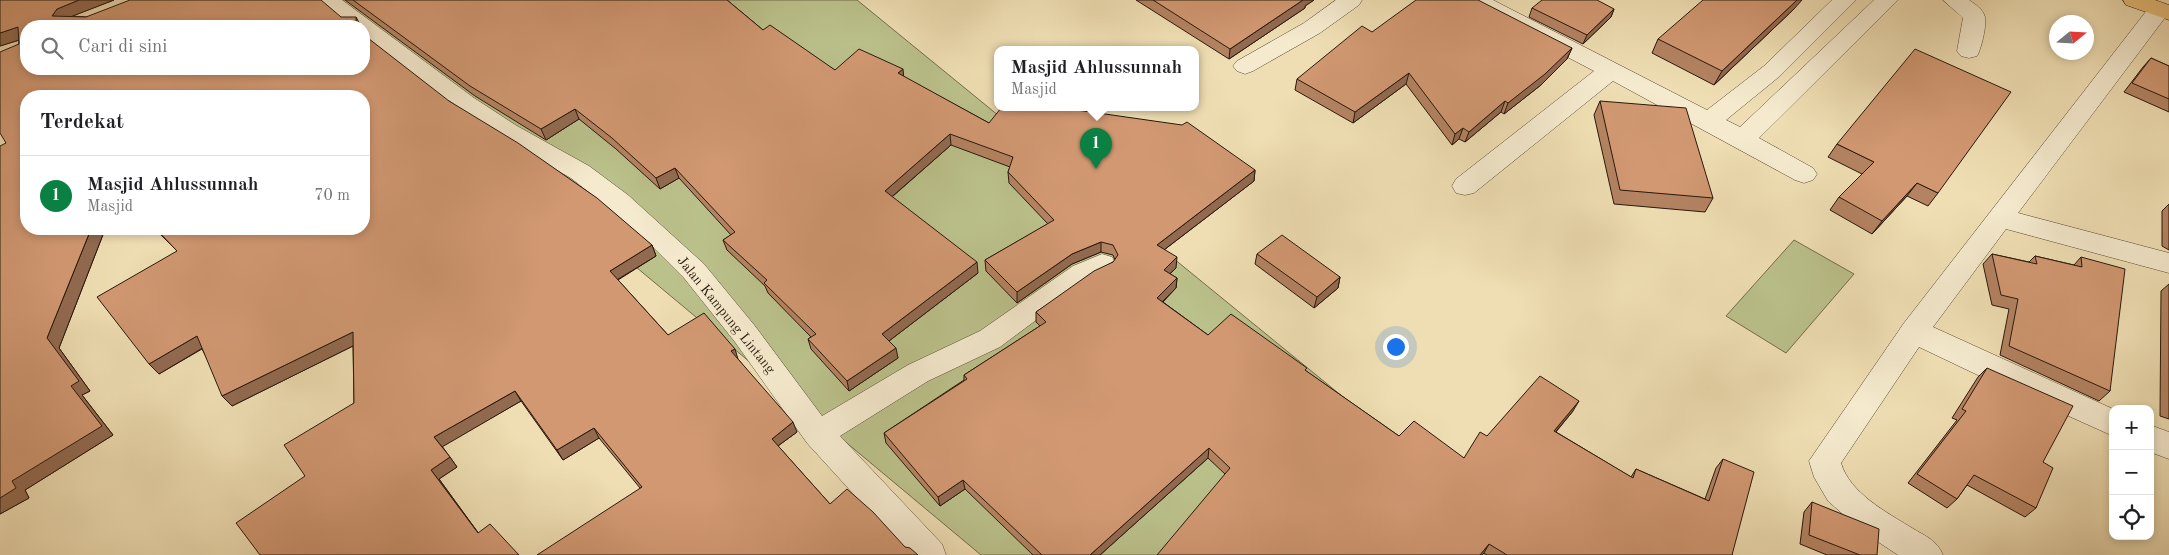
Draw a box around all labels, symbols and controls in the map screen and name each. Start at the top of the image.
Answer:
north arrow [2049,15,2094,60]
search box [20,20,370,75]
icon: search [38,34,66,62]
text: Cari di sini [78,38,168,57]
popup [994,46,1199,111]
text: Masjid Ahlussunnah [1011,59,1182,78]
text: Masjid [1011,82,1057,98]
text: Terdekat [40,112,124,133]
pin: 1 [1080,128,1112,169]
text: Masjid Ahlussunnah [87,176,258,195]
text: 1 [51,188,61,204]
text: 70 m [314,188,350,204]
text: Masjid [87,199,133,215]
street label: Jalan Kampung Lintang [674,254,778,377]
your location [1383,334,1409,360]
map controls [2109,405,2154,540]
button: + [2109,405,2154,450]
button: − [2109,450,2154,495]
button: locate [2109,495,2154,540]

